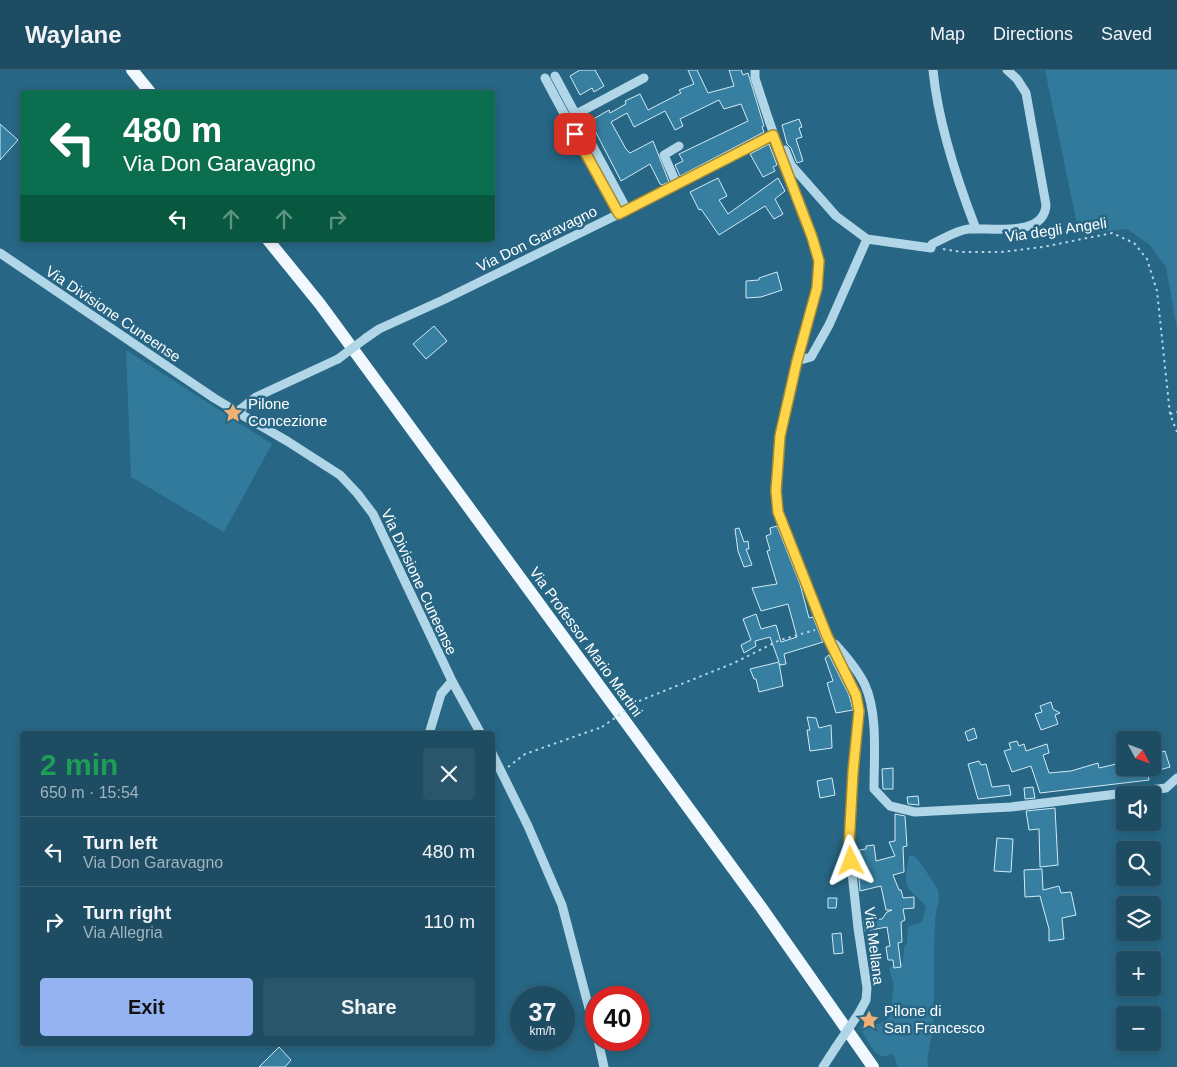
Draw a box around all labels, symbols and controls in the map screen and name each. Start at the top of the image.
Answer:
text: Waylane [25,21,121,48]
text: Map [930,24,965,44]
text: Directions [993,24,1073,44]
text: Saved [1101,24,1152,44]
icon: left [40,110,105,175]
text: 480 m [123,110,222,149]
pin [554,113,596,155]
icon: arrive [561,120,589,148]
text: Via Don Garavagno [123,151,316,176]
street label: Via Don Garavagno [474,202,600,275]
icon: left [164,205,192,233]
icon: ahead [217,205,245,233]
icon: ahead [270,205,298,233]
icon: right [323,205,351,233]
street label: Via degli Angeli [1004,214,1108,245]
street label: Via Divisione Cuneense [43,262,184,365]
place label: Pilone Concezione [248,395,327,429]
place icon: Pilone Concezione [222,402,244,424]
street label: Via Divisione Cuneense [378,506,461,657]
street label: Via Professor Mario Martini [526,564,646,720]
north arrow [1116,731,1161,776]
map controls [1116,731,1161,1051]
text: 2 min [40,748,118,781]
button: close [423,748,475,800]
text: 650 m · 15:54 [40,784,139,801]
button: sound [1116,786,1161,831]
text: Turn left [83,832,158,853]
position arrow [824,834,876,886]
icon: left [40,838,68,866]
text: 480 m [422,841,475,862]
button: search [1116,841,1161,886]
text: Via Don Garavagno [83,854,223,871]
button: layers [1116,896,1161,941]
text: Turn right [83,902,171,923]
street label: Via Mellana [861,906,888,986]
icon: right [40,908,68,936]
text: 110 m [424,911,475,932]
text: Via Allegria [83,924,163,941]
button: + [1116,951,1161,996]
button: Exit [40,978,253,1036]
button: Share [263,978,475,1036]
speed limit sign: 40 [585,986,650,1051]
text: 37 [529,998,556,1026]
place label: Pilone di San Francesco [884,1002,985,1036]
button: − [1116,1006,1161,1051]
place icon: Pilone di San Francesco [858,1009,880,1031]
text: km/h [529,1024,556,1038]

